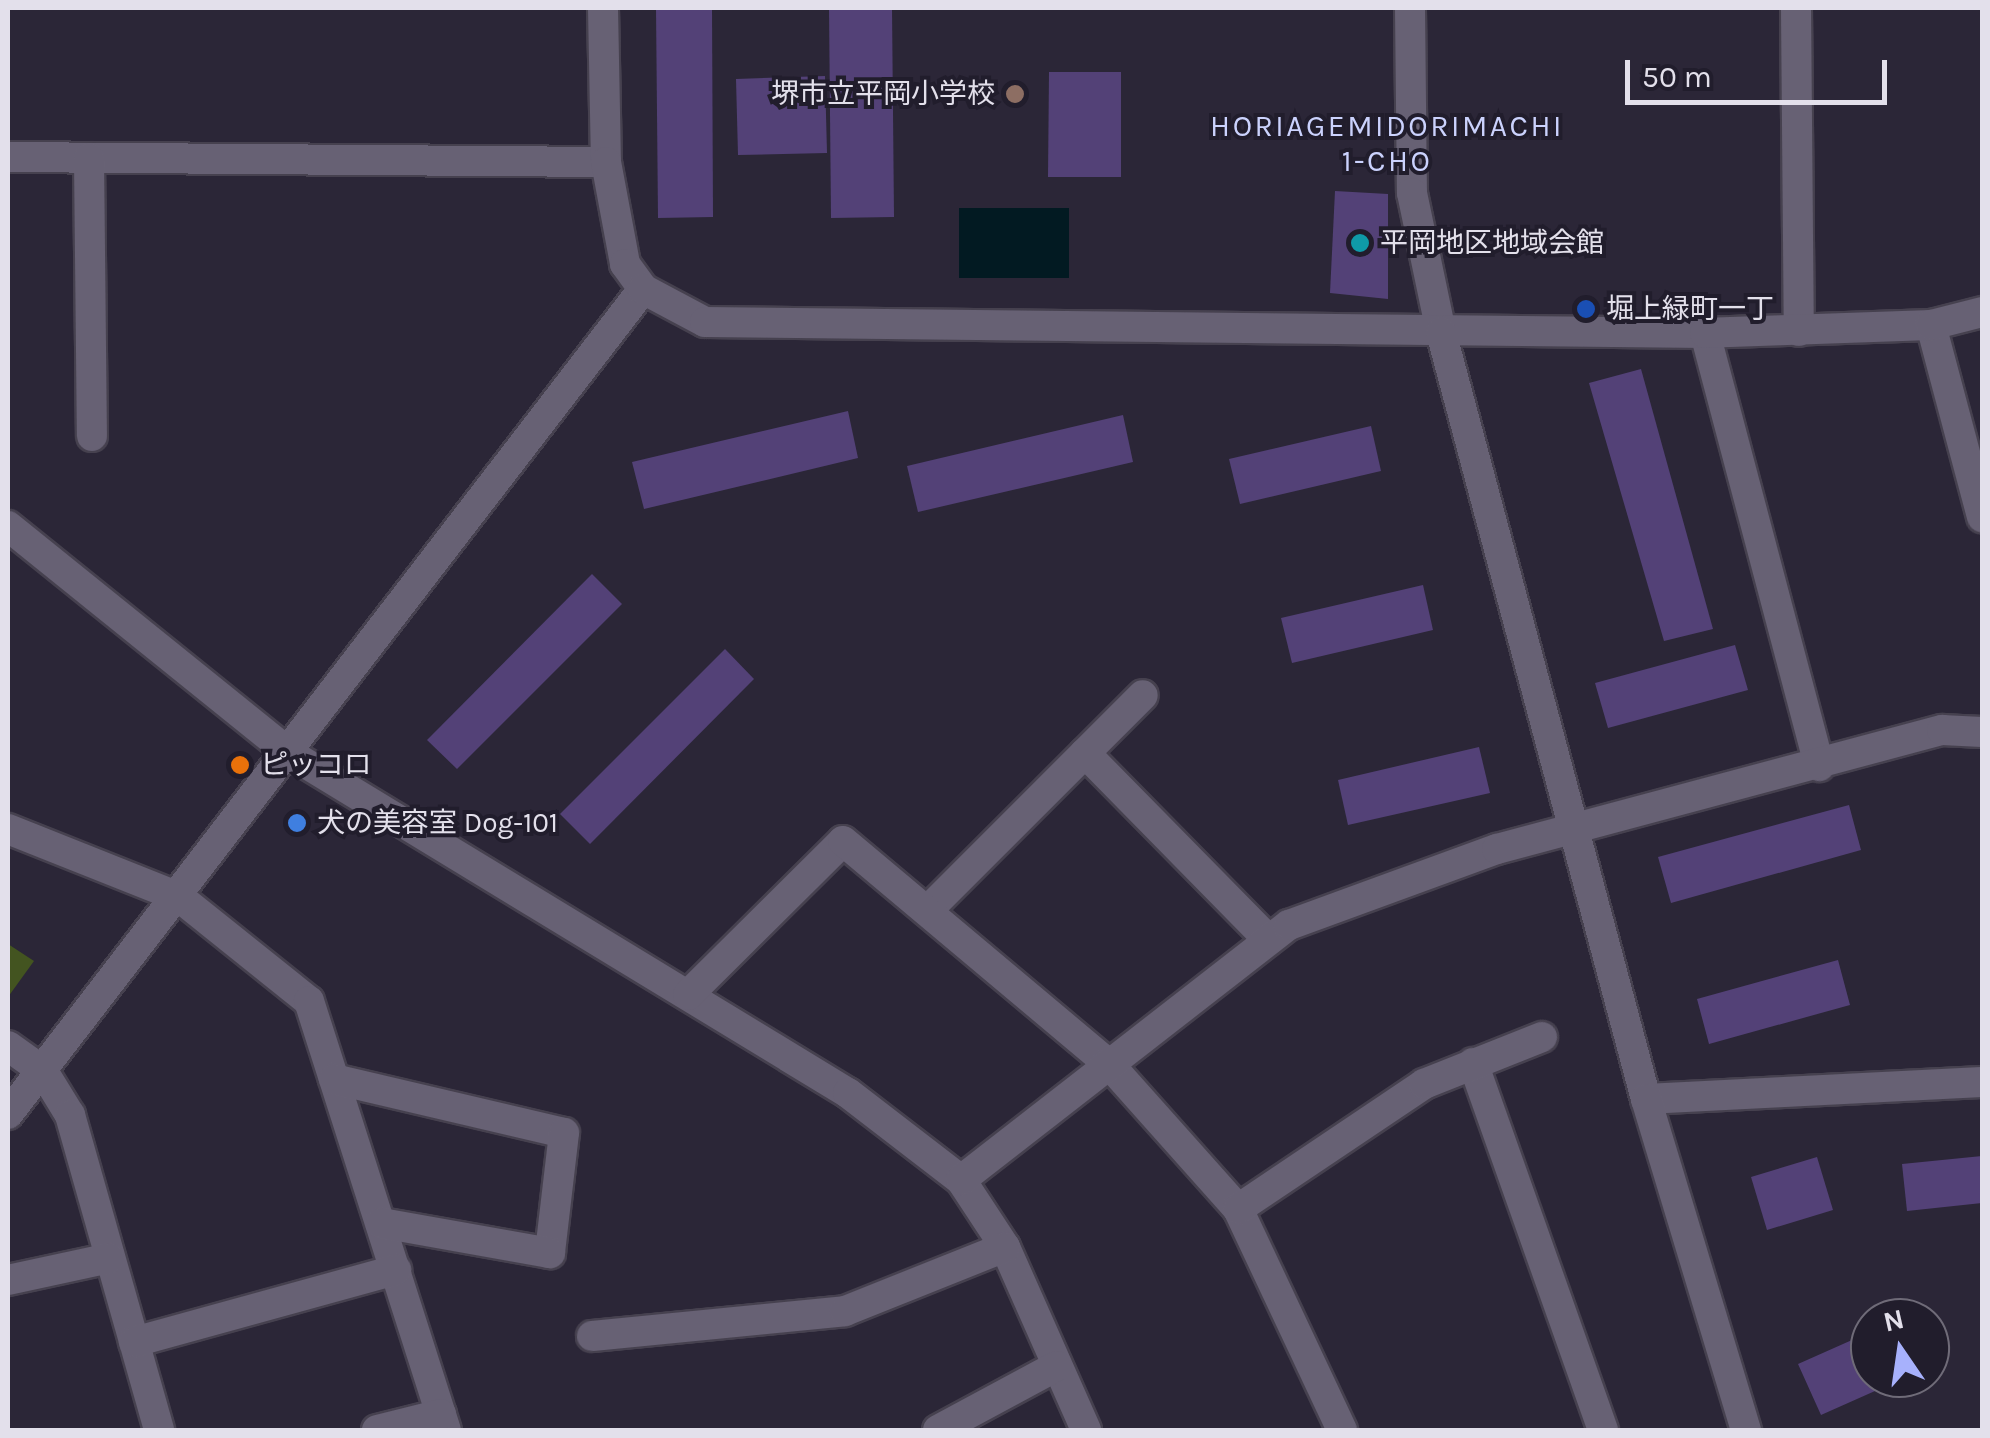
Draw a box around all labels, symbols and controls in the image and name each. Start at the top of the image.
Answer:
scale bar [1630,40,1892,102]
text: 50 m [1642,59,1712,95]
place label: 堺市立平岡小学校 [771,77,995,111]
marker: 堺市立平岡小学校 [1004,83,1026,105]
district label: HORIAGEMIDORIMACHI 1-CHO [1210,108,1564,178]
place label: 平岡地区地域会館 [1380,226,1604,260]
marker: 平岡地区地域会館 [1349,232,1371,254]
place label: 堀上緑町一丁 [1606,292,1774,326]
marker: 堀上緑町一丁 [1575,298,1597,320]
place label: ピッコロ [260,748,372,782]
marker: ピッコロ [229,754,251,776]
place label: 犬の美容室 Dog-101 [317,806,558,840]
marker: 犬の美容室 Dog-101 [286,812,308,834]
north arrow [1850,1298,1950,1398]
text: N [1880,1302,1907,1339]

